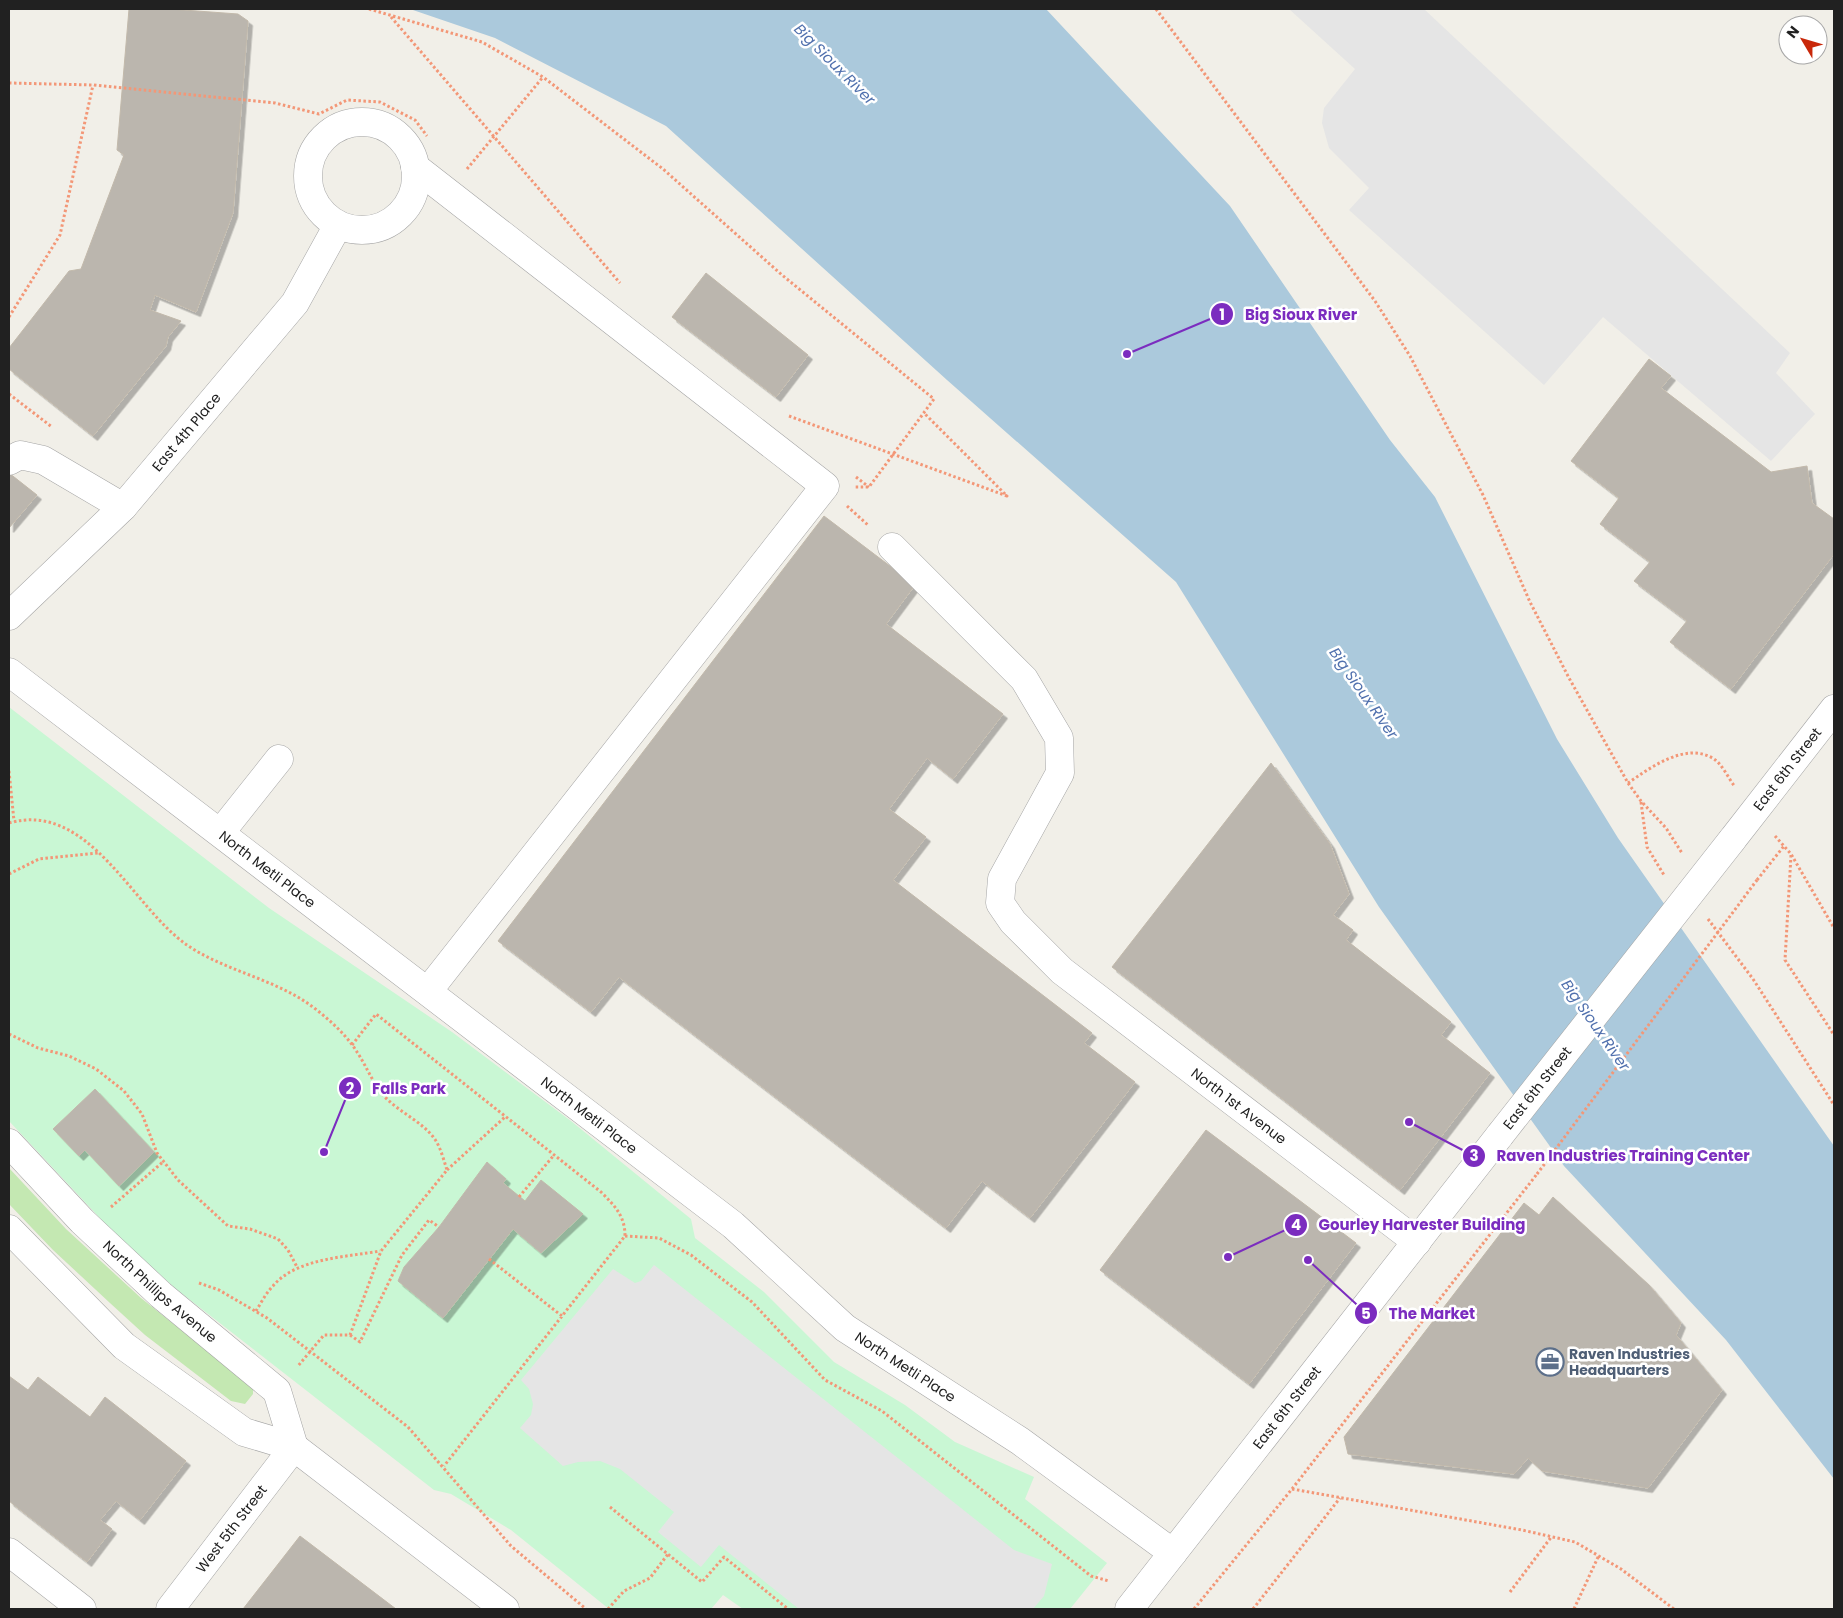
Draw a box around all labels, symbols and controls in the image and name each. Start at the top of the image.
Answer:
north arrow [1778,15,1828,65]
water label: Big Sioux River [790,19,880,109]
text: N [1782,22,1804,42]
callout: Big Sioux River [1210,299,1367,329]
text: 1 [1219,304,1225,325]
text: Big Sioux River [1245,304,1358,325]
street label: East 4th Place [147,388,226,476]
water label: Big Sioux River [1325,643,1403,743]
street label: East 6th Street [1749,723,1826,815]
street label: North Metli Place [215,826,320,913]
water label: Big Sioux River [1557,975,1635,1075]
street label: East 6th Street [1498,1042,1576,1134]
street label: North 1st Avenue [1187,1063,1291,1149]
street label: North Metli Place [537,1072,642,1159]
callout: Falls Park [337,1073,456,1103]
text: 2 [346,1078,355,1099]
text: Falls Park [372,1078,447,1099]
callout: Raven Industries Training Center [1462,1141,1760,1171]
text: 3 [1469,1145,1479,1166]
text: Raven Industries Training Center [1496,1145,1750,1166]
callout: Gourley Harvester Building [1283,1210,1536,1240]
text: 4 [1291,1214,1301,1235]
text: Gourley Harvester Building [1318,1214,1526,1235]
street label: North Phillips Avenue [99,1236,221,1347]
callout: The Market [1354,1298,1485,1328]
text: 5 [1361,1303,1371,1324]
text: The Market [1389,1303,1475,1324]
street label: North Metli Place [851,1327,960,1407]
place label: Raven Industries Headquarters [1569,1344,1690,1380]
office icon: Raven Industries Headquarters [1535,1347,1565,1377]
street label: East 6th Street [1248,1362,1326,1453]
street label: West 5th Street [191,1481,272,1577]

